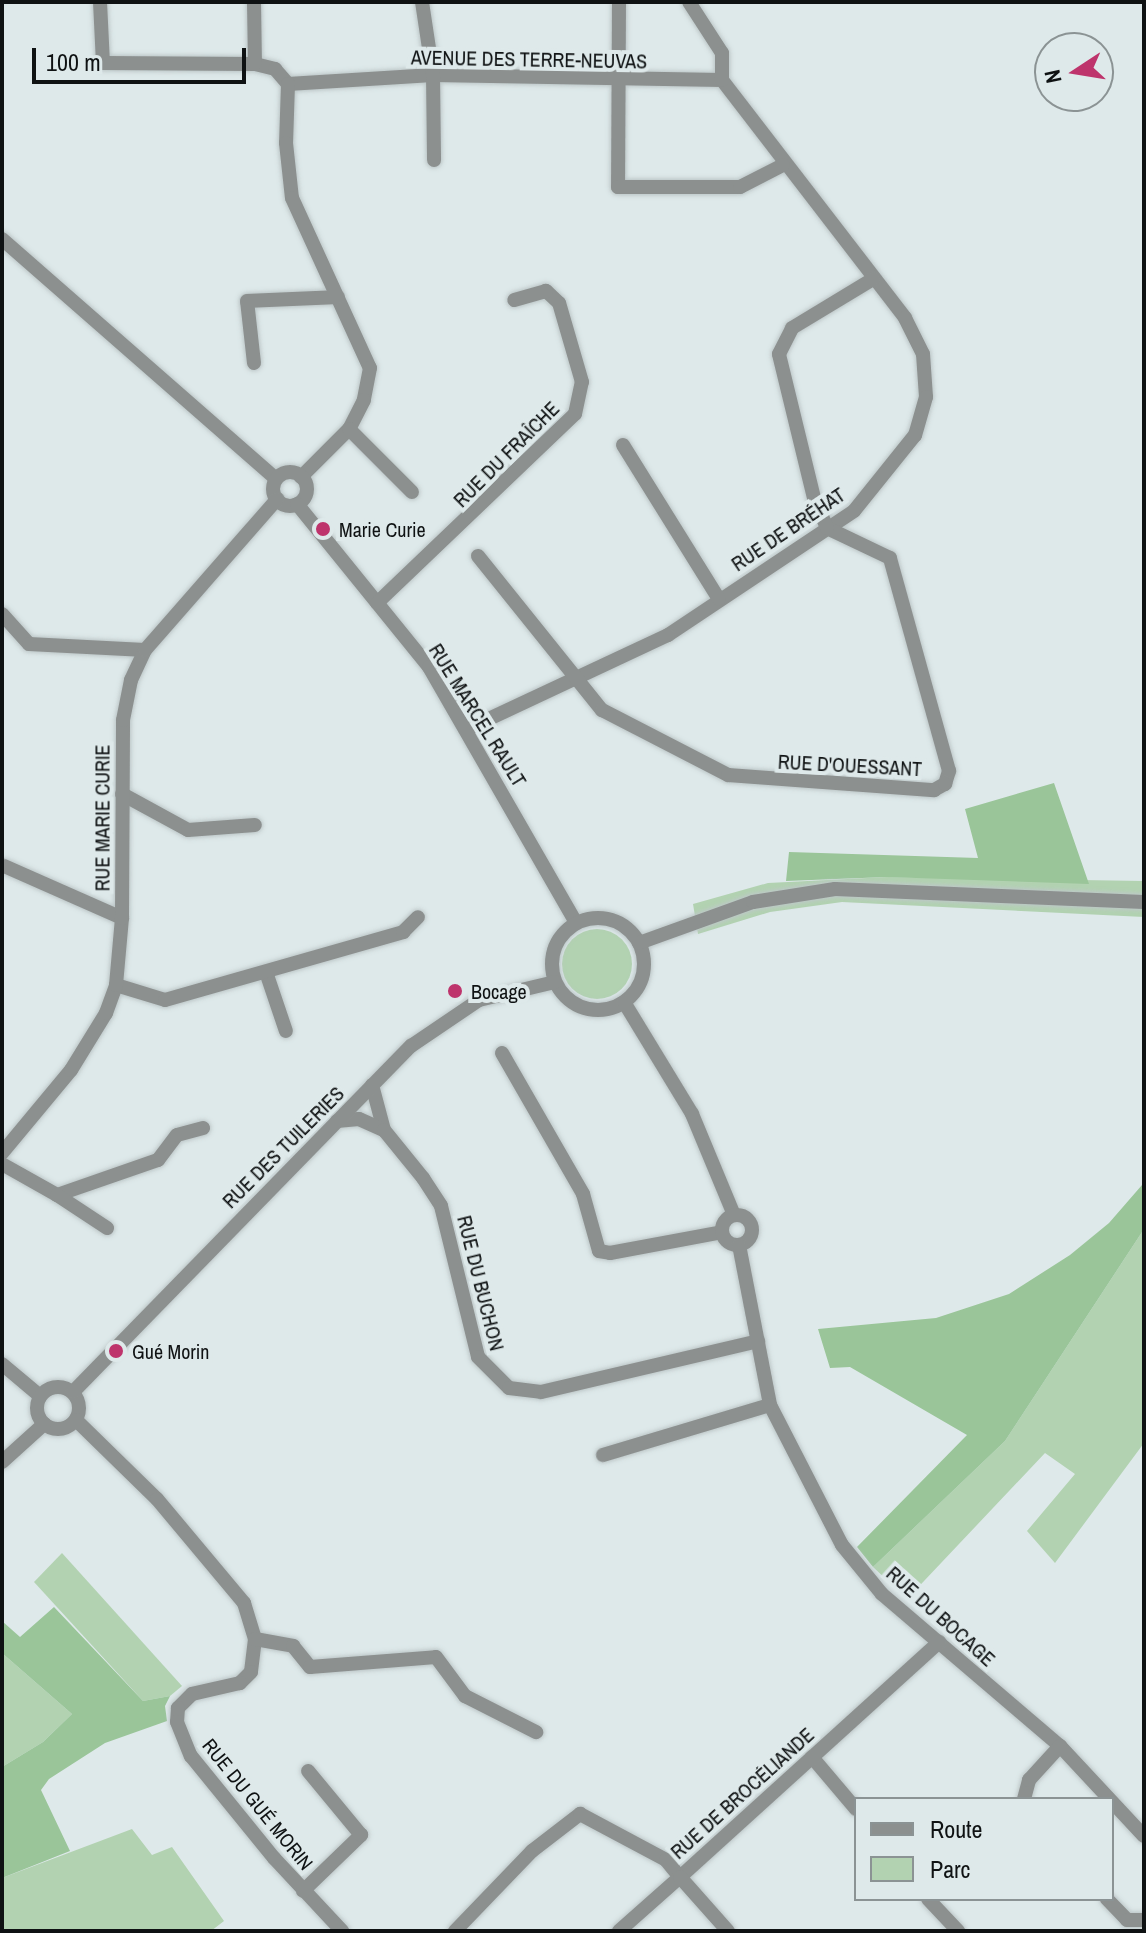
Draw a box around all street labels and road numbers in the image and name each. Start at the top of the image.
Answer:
street label: AVENUE DES TERRE-NEUVAS [411,45,647,73]
street label: RUE DU FRAÎCHE [448,396,564,512]
street label: RUE DE BRÉHAT [727,482,849,576]
street label: RUE MARCEL RAULT [424,639,532,791]
street label: RUE MARIE CURIE [90,745,114,891]
street label: RUE D'OUESSANT [777,749,923,781]
street label: RUE DES TUILERIES [217,1081,349,1213]
street label: RUE DU BUCHON [453,1213,509,1353]
street label: RUE DU BOCAGE [882,1561,1000,1671]
street label: RUE DE BROCÉLIANDE [666,1722,818,1864]
street label: RUE DU GUÉ MORIN [198,1733,318,1875]

